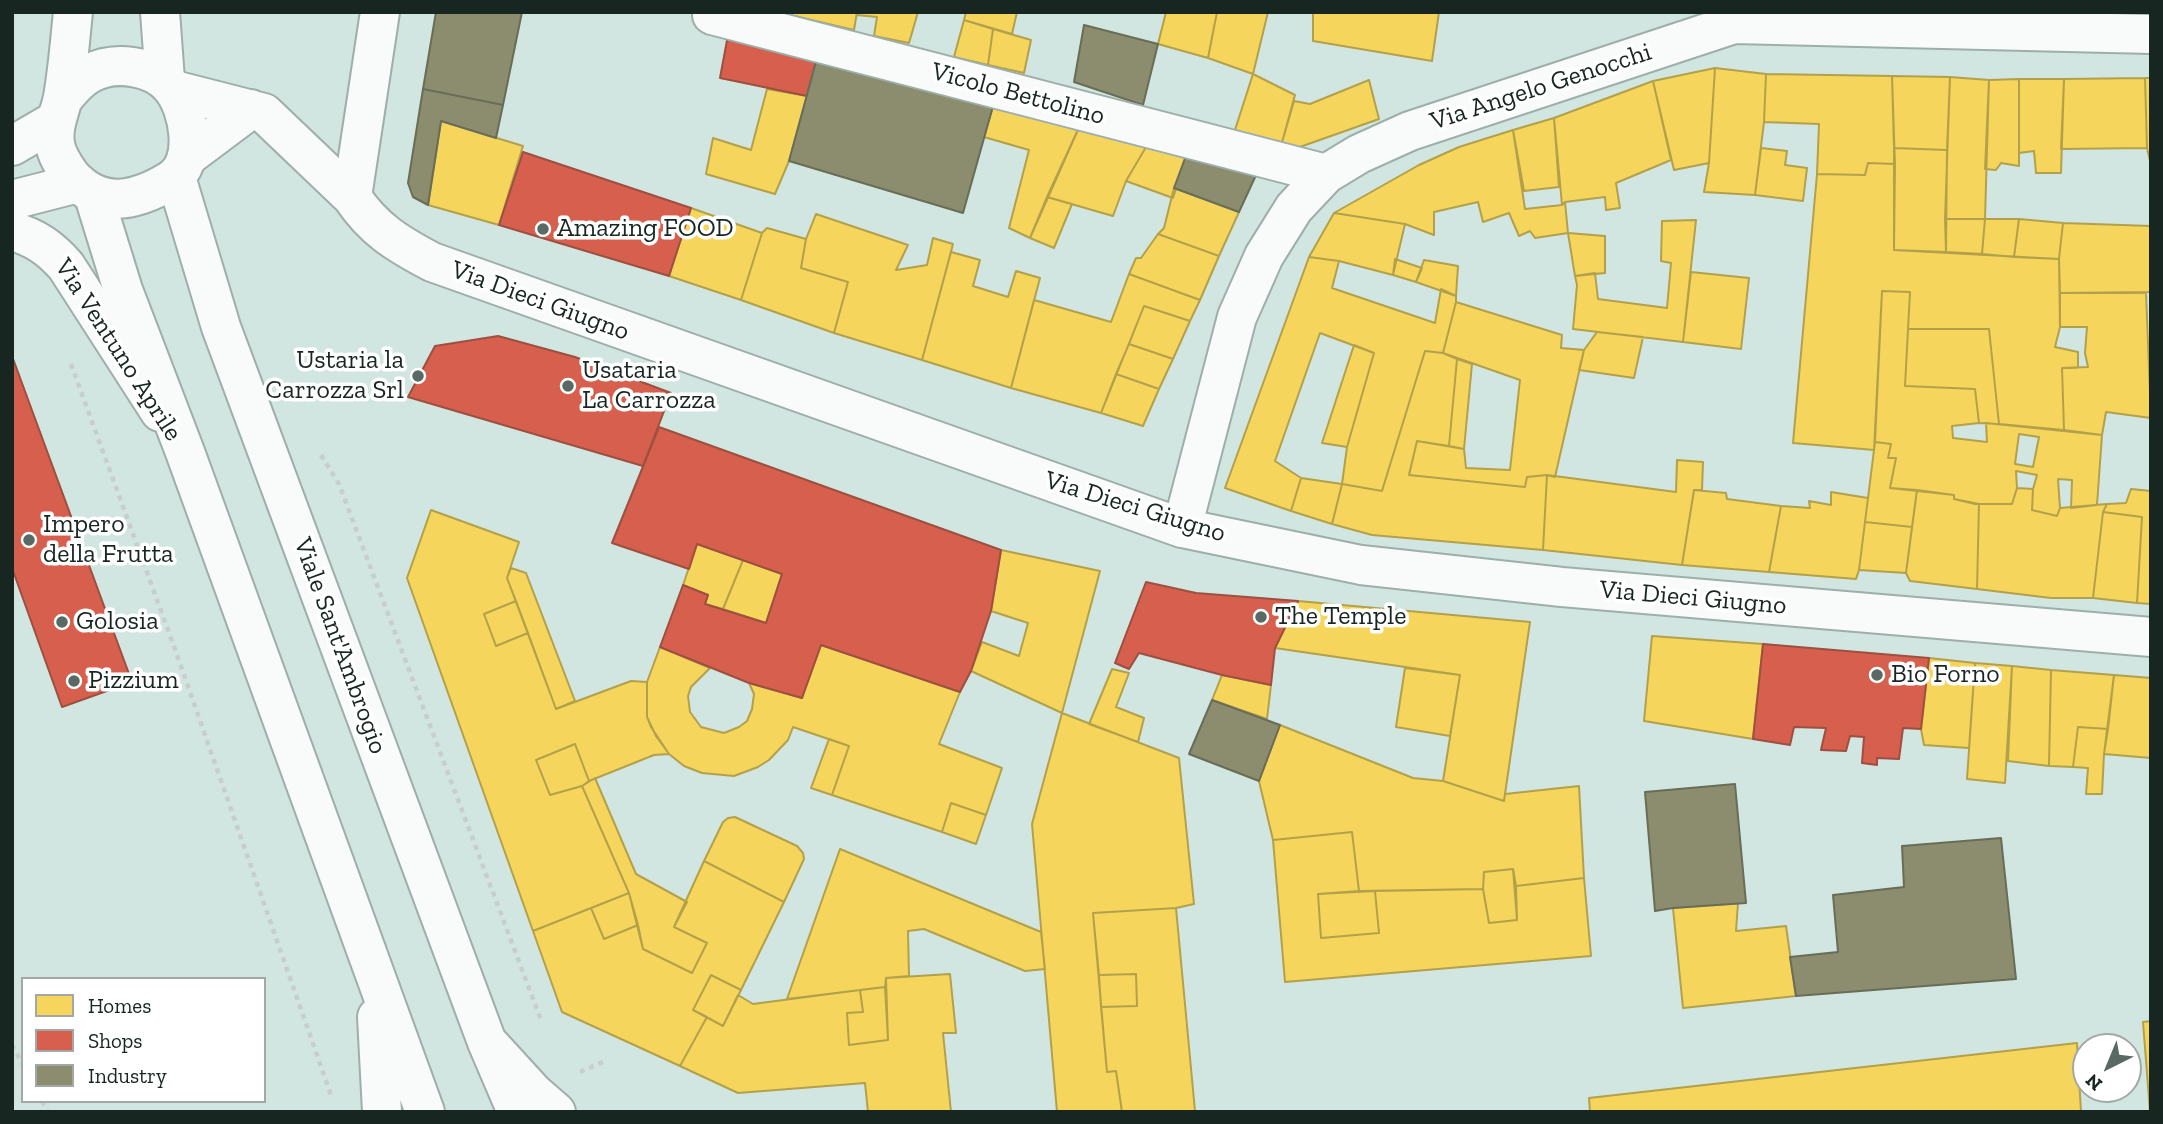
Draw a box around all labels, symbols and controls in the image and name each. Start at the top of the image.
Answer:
street label: Via Angelo Genocchi [1426,37,1656,137]
street label: Vicolo Bettolino [928,56,1108,132]
place label: Amazing FOOD [557,213,734,245]
marker: Amazing FOOD [535,221,551,237]
street label: Via Ventuno Aprile [47,253,189,447]
street label: Via Dieci Giugno [447,254,633,348]
place label: Ustaria la Carrozza Srl [265,345,404,406]
place label: Usataria La Carrozza [582,355,716,416]
marker: Ustaria la Carrozza Srl [410,368,426,384]
marker: Usataria La Carrozza [560,378,576,394]
street label: Via Dieci Giugno [1041,465,1229,549]
place label: Impero della Frutta [43,509,174,570]
marker: Impero della Frutta [21,532,37,548]
street label: Viale Sant'Ambrogio [286,534,394,758]
street label: Via Dieci Giugno [1598,574,1788,622]
place label: The Temple [1275,601,1406,633]
place label: Golosia [76,606,159,638]
marker: The Temple [1253,609,1269,625]
marker: Golosia [54,614,70,630]
place label: Bio Forno [1891,659,2000,691]
place label: Pizzium [88,665,179,697]
marker: Bio Forno [1869,667,1885,683]
marker: Pizzium [66,673,82,689]
legend [21,977,266,1103]
text: Homes [88,993,151,1018]
text: Shops [88,1028,142,1053]
north arrow [2072,1033,2142,1103]
text: Industry [88,1063,167,1088]
text: N [2081,1069,2107,1096]

